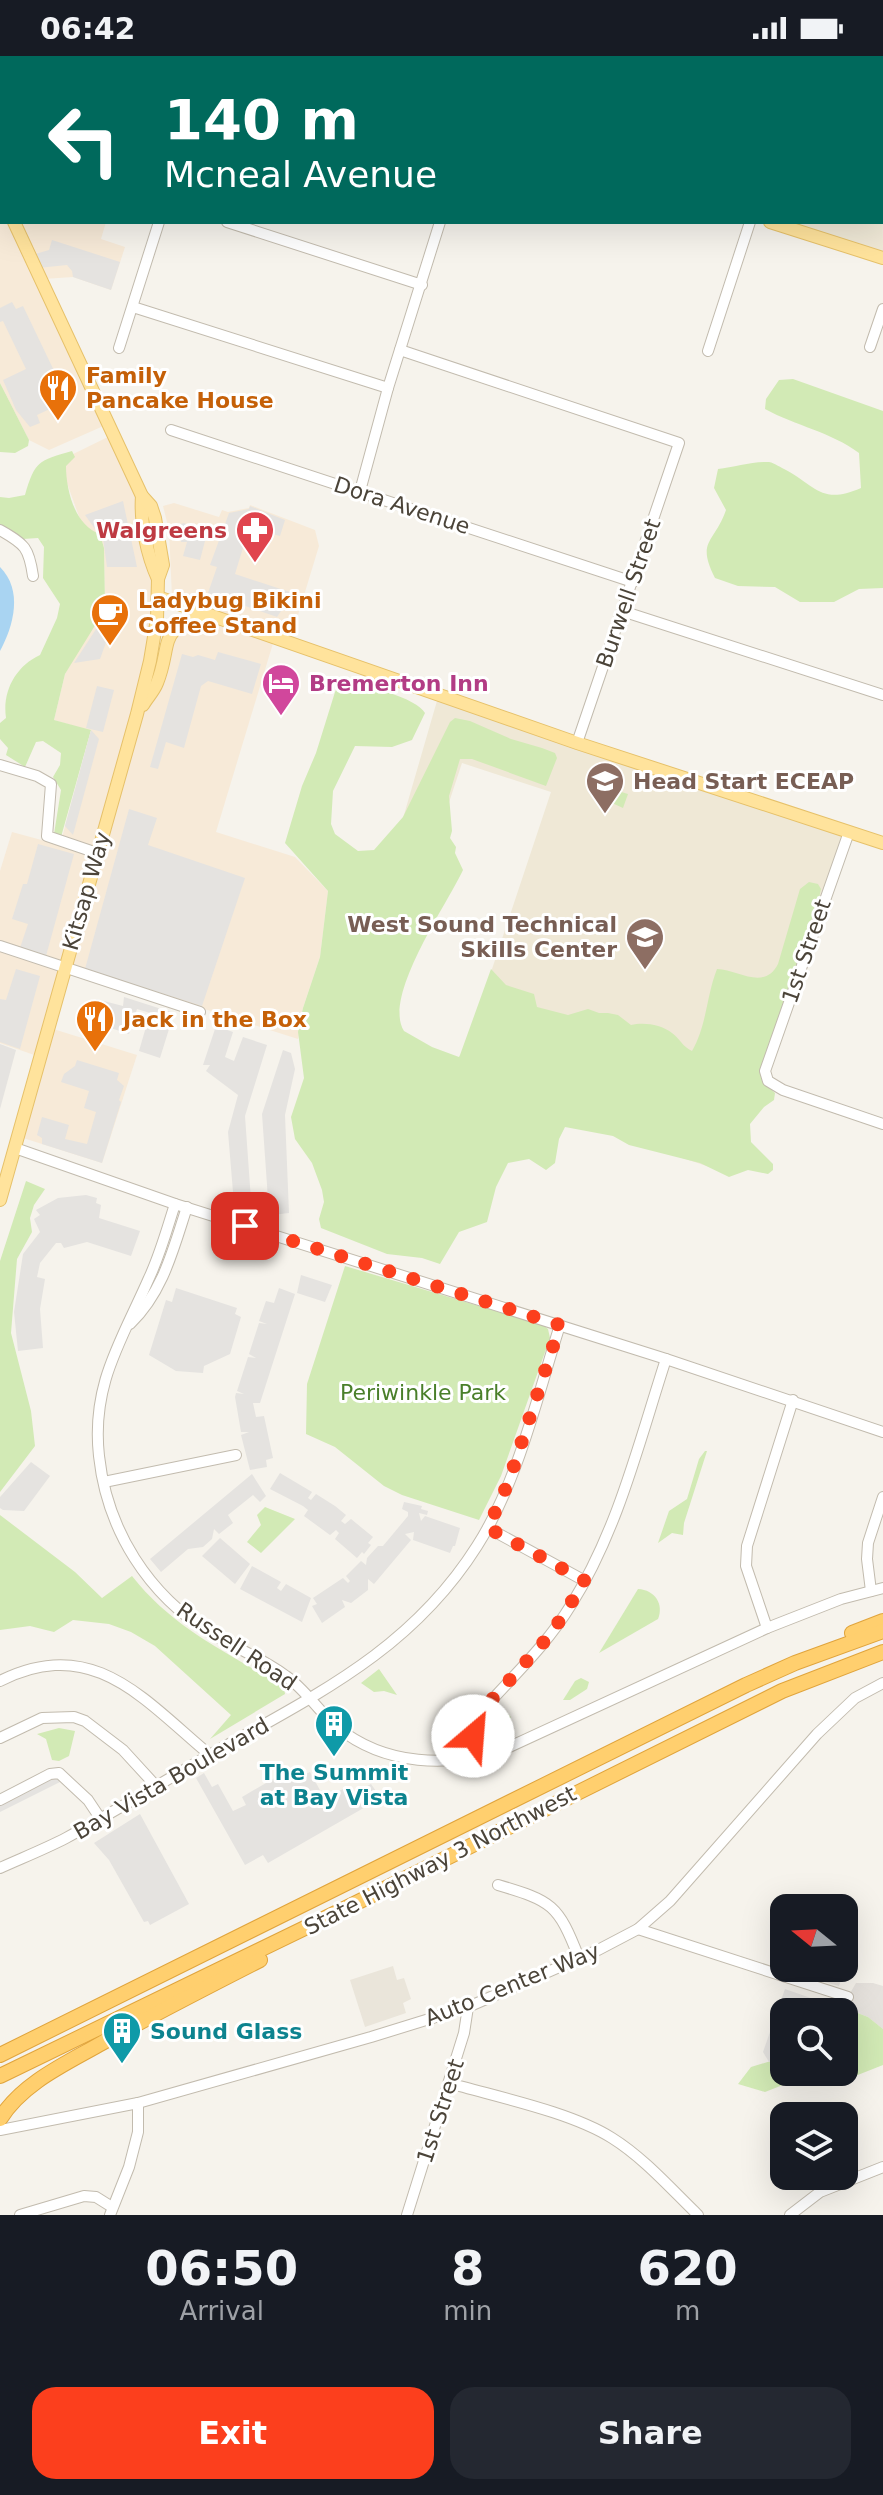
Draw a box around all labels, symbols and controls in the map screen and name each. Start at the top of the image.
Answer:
text: 06:42 [40,11,136,46]
text: 140 m [164,87,359,152]
icon: left [32,88,136,192]
text: Mcneal Avenue [164,154,437,195]
place label: Family Pancake House [86,363,274,413]
restaurant icon: Family Pancake House [37,367,79,422]
street label: Dora Avenue [331,472,473,539]
pharmacy icon: Walgreens [234,509,276,564]
street label: Burwell Street [591,515,666,671]
place label: Walgreens [96,518,227,543]
place label: Ladybug Bikini Coffee Stand [138,588,321,638]
cafe icon: Ladybug Bikini Coffee Stand [89,592,131,647]
hotel icon: Bremerton Inn [260,662,302,717]
place label: Bremerton Inn [309,671,489,696]
school or university icon: Head Start ECEAP [584,760,626,815]
place label: Head Start ECEAP [633,769,854,794]
street label: Kitsap Way [58,829,115,953]
street label: 1st Street [777,896,836,1006]
place label: West Sound Technical Skills Center [347,912,617,962]
school or university icon: West Sound Technical Skills Center [624,916,666,971]
restaurant icon: Jack in the Box [74,998,116,1053]
place label: Jack in the Box [121,1007,307,1032]
pin [211,1192,279,1260]
icon: arrive [223,1204,267,1248]
park label: Periwinkle Park [340,1380,506,1405]
street label: Russell Road [172,1597,301,1696]
position arrow [431,1694,515,1778]
building icon: The Summit at Bay Vista [313,1703,355,1758]
street label: Bay Vista Boulevard [69,1712,273,1845]
place label: The Summit at Bay Vista [260,1760,409,1810]
street label: State Highway 3 Northwest [300,1781,581,1940]
north arrow [770,1894,858,1982]
map controls [770,1894,858,2190]
street label: Auto Center Way [421,1938,603,2031]
button: search [770,1998,858,2086]
building icon: Sound Glass [101,2010,143,2065]
place label: Sound Glass [150,2019,302,2044]
street label: 1st Street [412,2056,469,2166]
button: layers [770,2102,858,2190]
text: 06:50 [145,2240,298,2296]
text: 8 [451,2240,484,2296]
text: 620 [638,2240,738,2296]
text: Arrival [179,2296,264,2326]
text: min [443,2296,492,2326]
text: m [675,2296,700,2326]
button: Exit [32,2387,434,2479]
button: Share [450,2387,851,2479]

